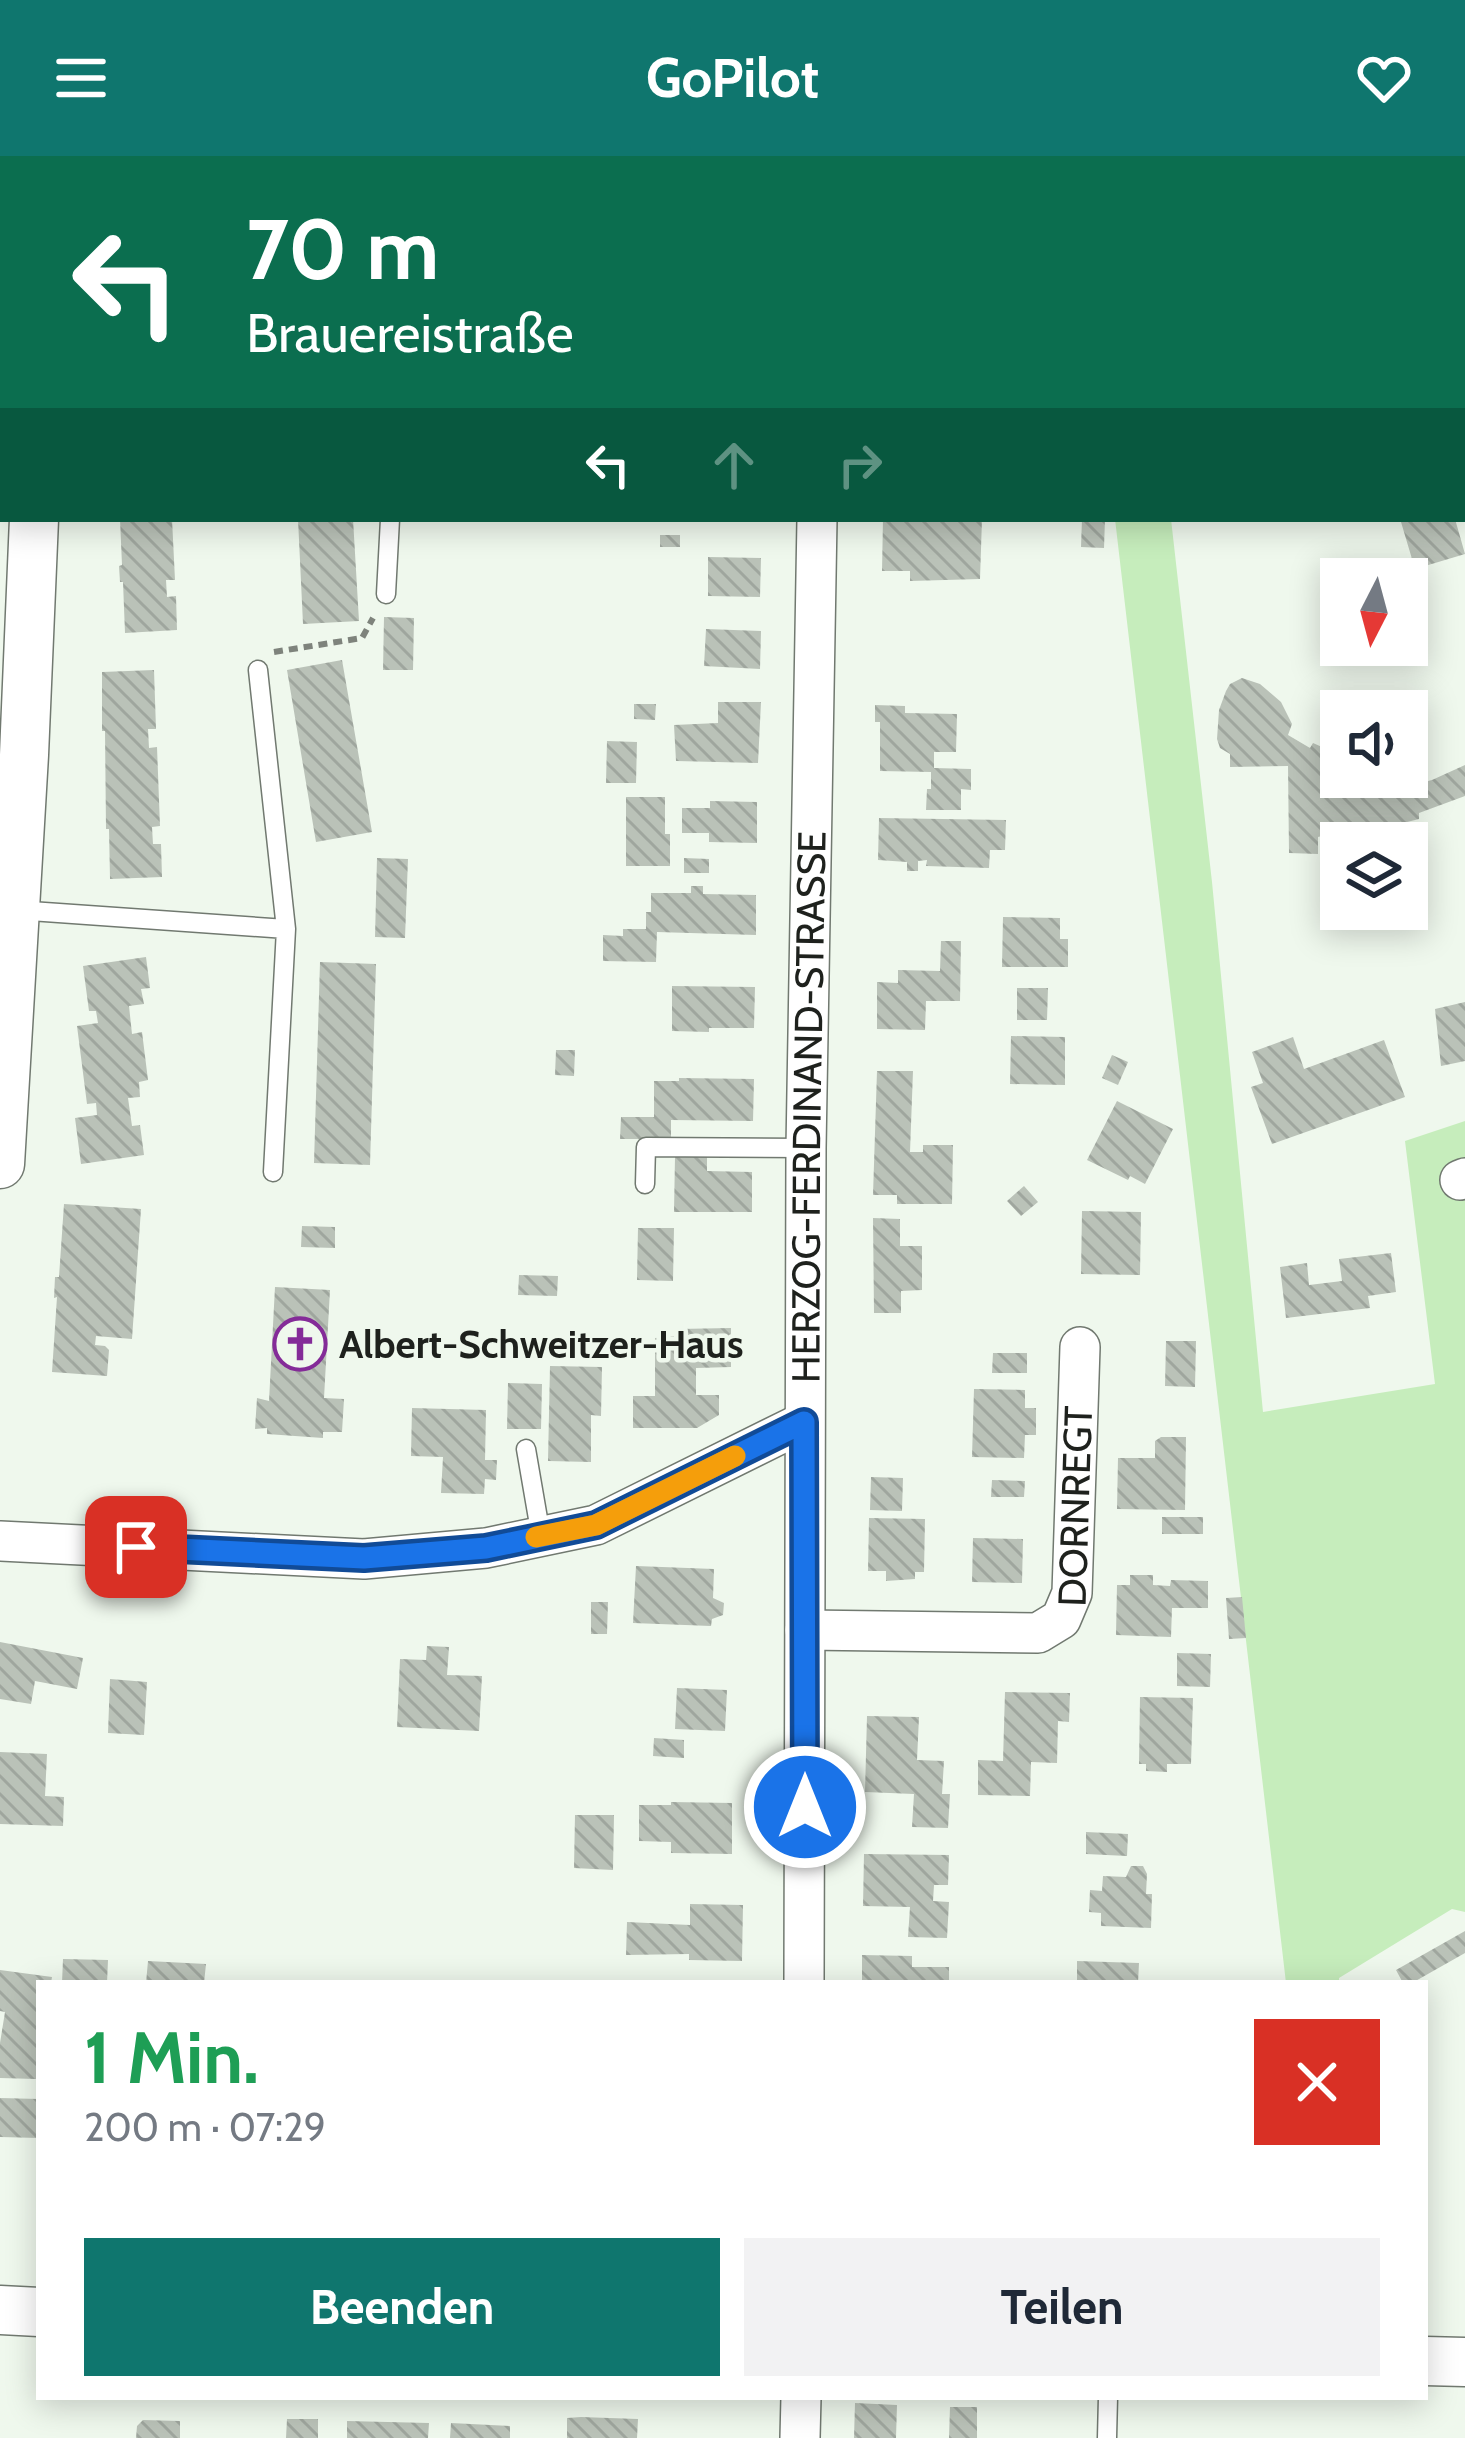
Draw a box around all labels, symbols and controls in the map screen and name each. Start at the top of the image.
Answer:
icon: menu [48,45,114,111]
text: GoPilot [646,45,819,111]
icon: heart [1351,45,1417,111]
text: 70 m [246,198,439,300]
icon: left [48,204,204,360]
text: Brauereistraße [246,300,574,366]
icon: left [575,432,641,498]
icon: ahead [701,432,767,498]
icon: right [827,432,893,498]
north arrow [1320,558,1428,666]
map controls [1320,558,1428,930]
button: sound [1320,690,1428,798]
button: layers [1320,822,1428,930]
street label: HERZOG-FERDINAND-STRASSE [781,831,836,1383]
church icon: Albert-Schweitzer-Haus [272,1316,328,1372]
place label: Albert-Schweitzer-Haus [339,1320,743,1368]
street label: DORNREGT [1048,1405,1102,1607]
pin [85,1496,187,1598]
icon: arrive [103,1514,169,1580]
position arrow [742,1744,868,1870]
text: 1 Min. [84,2014,259,2101]
button: close [1254,2019,1380,2145]
text: 200 m · 07:29 [84,2103,326,2151]
button: Beenden [84,2238,720,2376]
button: Teilen [744,2238,1380,2376]

